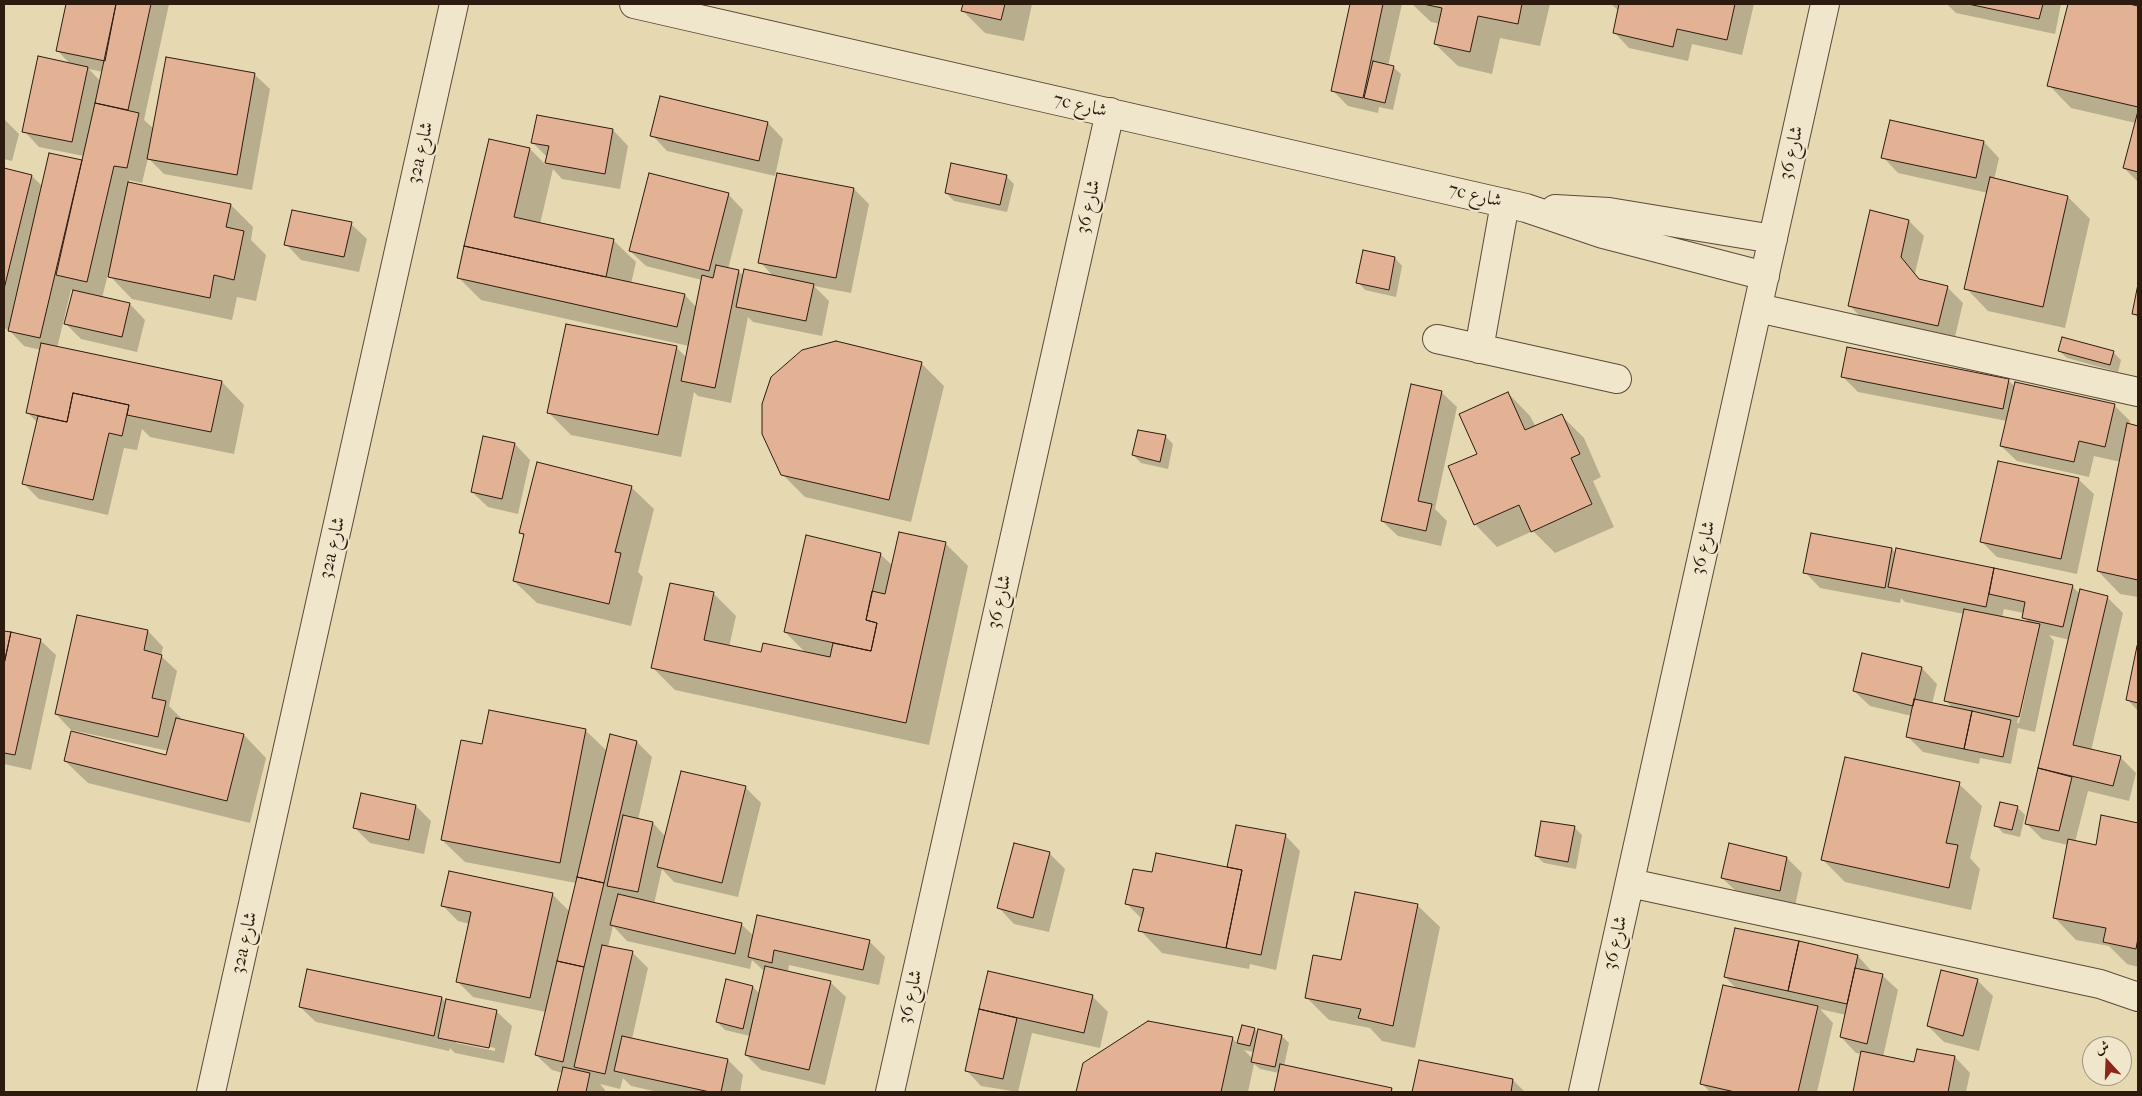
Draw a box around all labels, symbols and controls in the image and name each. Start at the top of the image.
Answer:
street label: 7c شارع [1051,89,1109,123]
street label: 32a شارع [403,120,439,186]
street label: شارع 36 [1775,124,1809,182]
street label: شارع 36 [1072,178,1106,236]
street label: 7c شارع [1446,179,1504,213]
street label: 32a شارع [315,515,351,581]
street label: شارع 36 [1687,519,1721,577]
street label: شارع 36 [983,573,1017,631]
street label: 32a شارع [227,910,263,976]
street label: شارع 36 [1599,914,1633,972]
street label: شارع 36 [894,968,928,1026]
north arrow [2082,1036,2132,1086]
text: ش [2093,1037,2111,1058]

